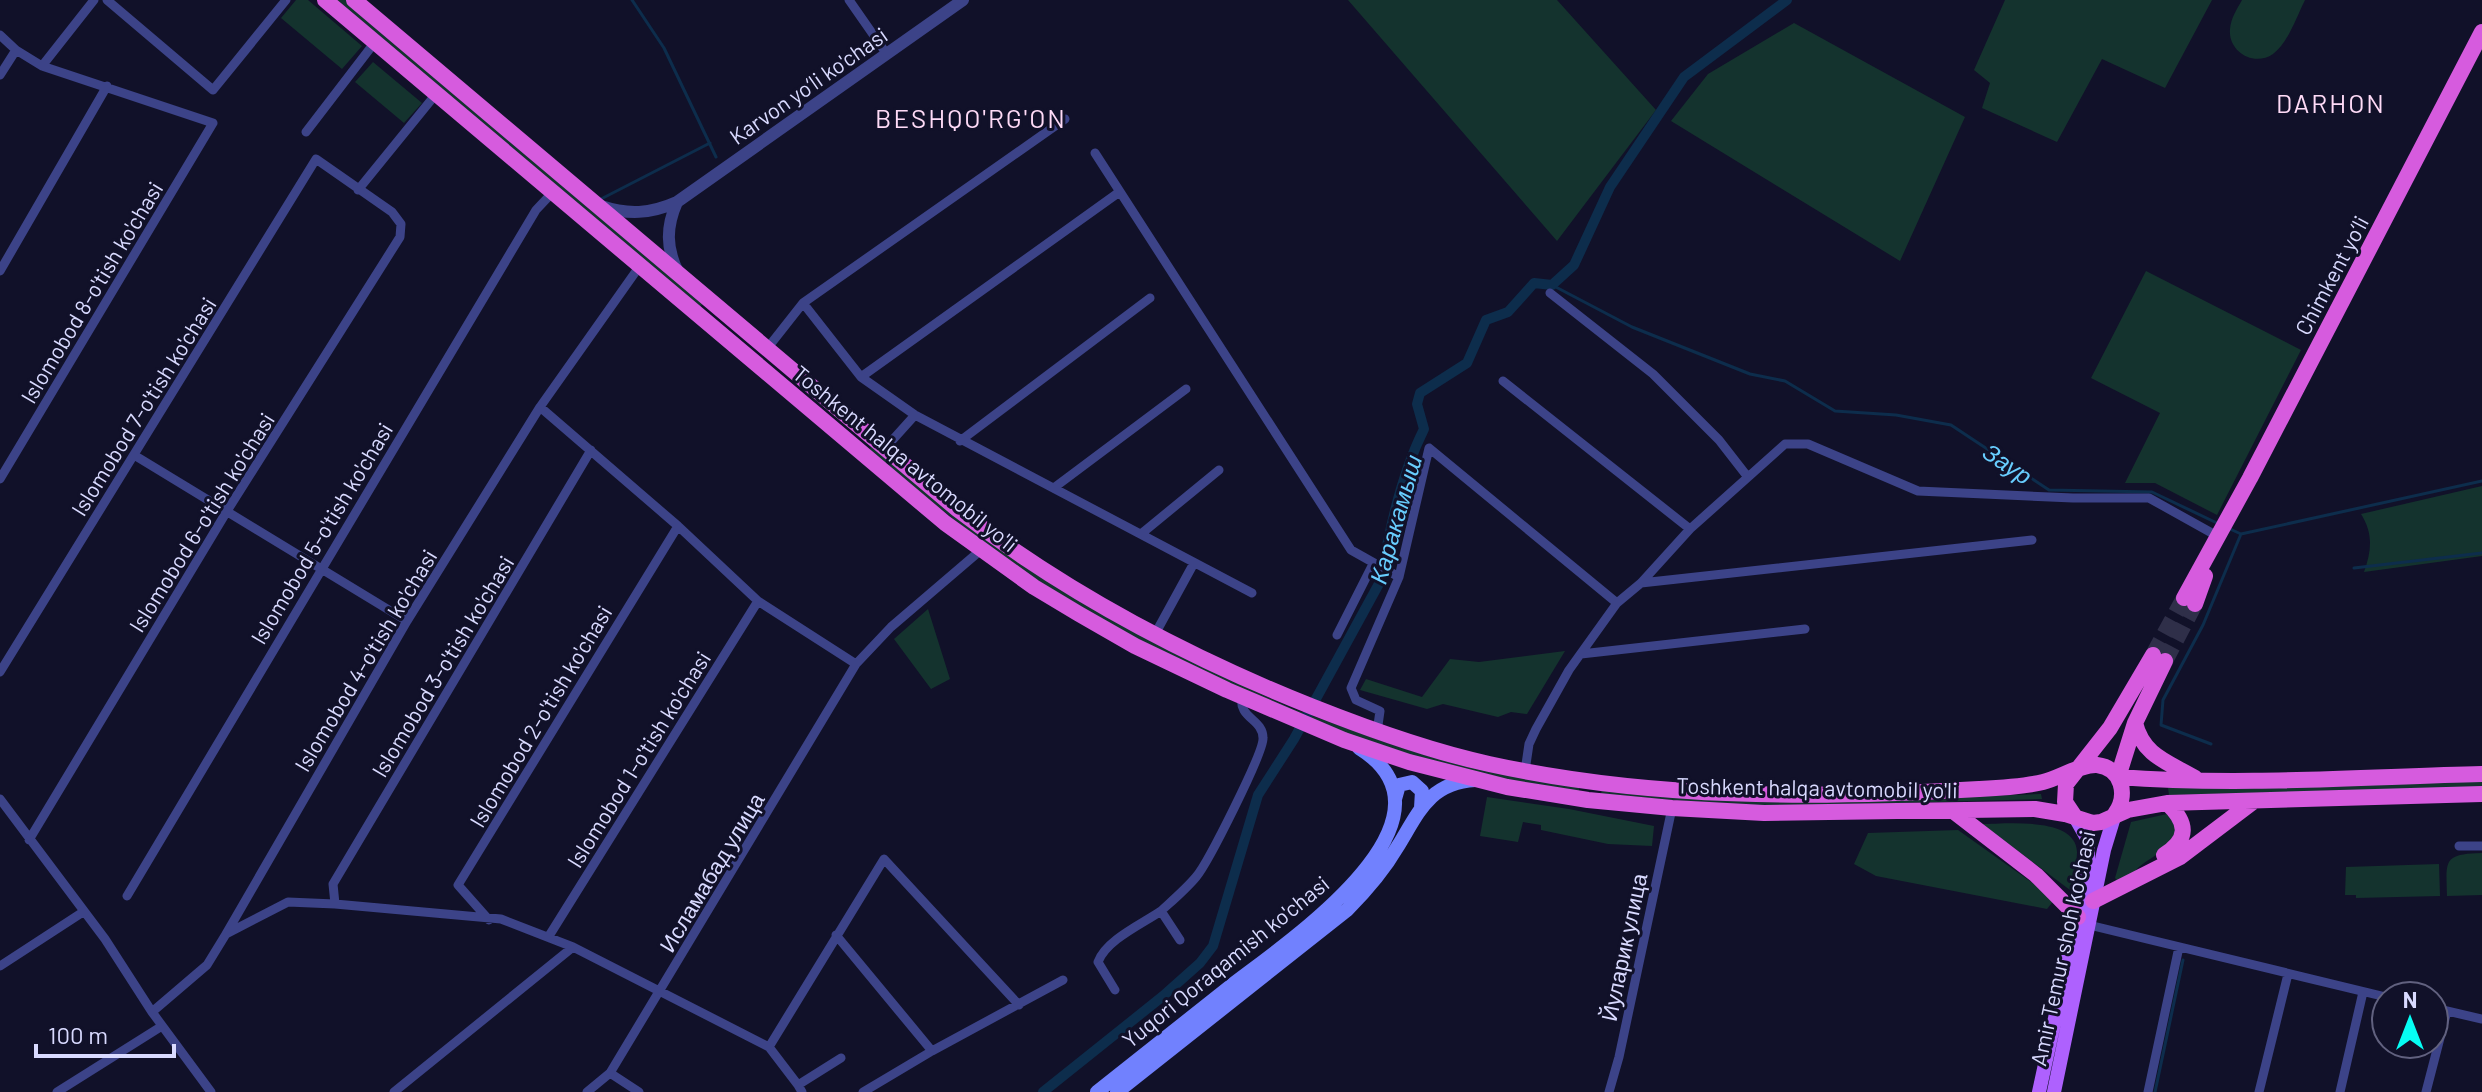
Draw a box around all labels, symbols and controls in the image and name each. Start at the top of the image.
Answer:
street label: Karvon yo‘li ko'chasi [724,21,892,149]
district label: DARHON [2276,87,2386,118]
district label: BESHQO'RG'ON [875,102,1067,133]
street label: Islomobod 8-o'tish ko'chasi [15,177,167,407]
street label: Chimkent yo‘li [2289,211,2373,339]
street label: Islomobod 7-o'tish ko'chasi [65,292,221,520]
street label: Toshkent halqa avtomobil yo'li [788,359,1024,557]
street label: Islomobod 6-o'tish ko'chasi [123,408,279,636]
street label: Islomobod 5-o'tish ko'chasi [245,418,397,648]
water label: Заур [1978,436,2038,490]
water label: Каракамыш [1363,451,1427,587]
street label: Islomobod 4-o'tish ko'chasi [288,544,442,776]
street label: Islomobod 3-o'tish ko'chasi [366,551,518,781]
street label: Islomobod 2-o'tish ko'chasi [463,600,617,832]
street label: Islomobod 1-o'tish ko'chasi [561,646,715,872]
street label: Toshkent halqa avtomobil yo'li [1676,772,1958,802]
street label: Исламабад улица [653,787,770,957]
street label: Amir Temur shoh ko'chasi [2024,828,2100,1068]
street label: Yuqori Qoraqamish ko'chasi [1116,870,1334,1052]
street label: Йуларик улица [1595,870,1652,1023]
north arrow [2370,980,2450,1060]
text: N [2403,986,2417,1012]
scale bar [36,1008,174,1058]
text: 100 m [48,1020,108,1049]

